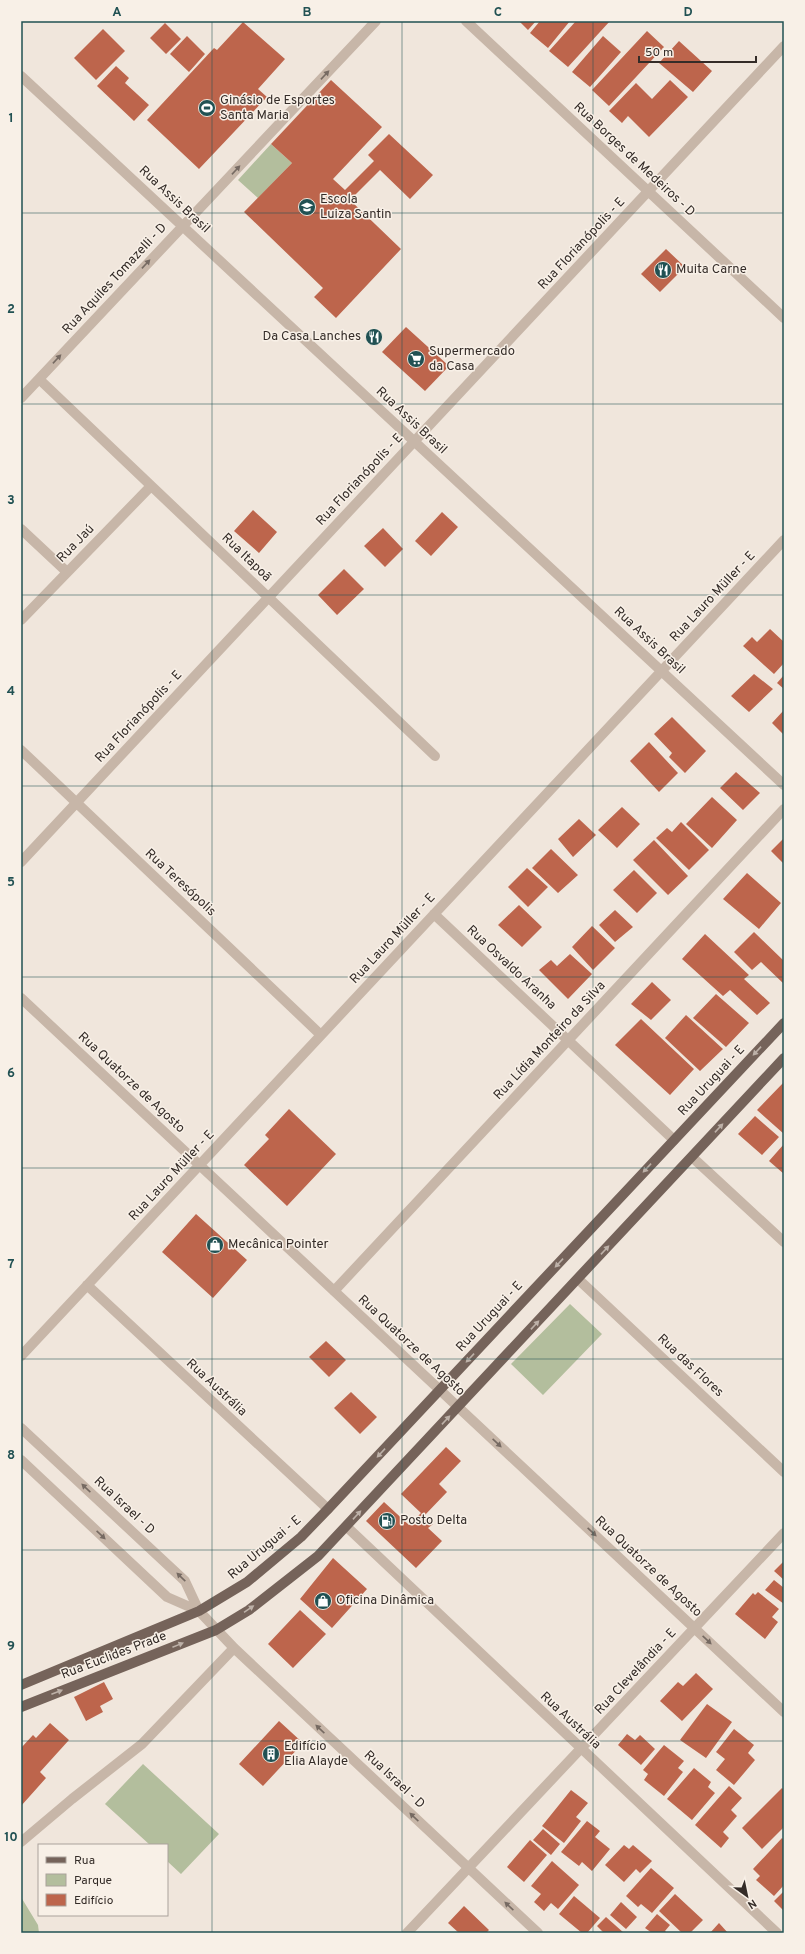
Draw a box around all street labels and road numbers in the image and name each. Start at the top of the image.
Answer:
street label: Rua Borges de Medeiros - D [570,99,698,221]
street label: Rua Assis Brasil [135,163,213,237]
street label: Rua Florianópolis - E [535,195,629,293]
street label: Rua Aquiles Tomazelli - D [59,220,171,338]
street label: Rua Assis Brasil [372,384,450,458]
street label: Rua Florianópolis - E [313,431,407,529]
street label: Rua Jaú [54,522,98,566]
street label: Rua Itapoã [218,530,274,586]
street label: Rua Lauro Müller - E [667,548,759,646]
street label: Rua Assis Brasil [610,604,688,678]
street label: Rua Florianópolis - E [92,668,186,766]
street label: Rua Teresópolis [141,846,219,920]
street label: Rua Lauro Müller - E [347,890,439,988]
street label: Rua Osvaldo Aranha [463,922,559,1014]
street label: Rua Lídia Monteiro da Silva [491,978,609,1104]
street label: Rua Quatorze de Agosto [74,1029,188,1137]
street label: Rua Uruguai - E [675,1042,749,1120]
street label: Rua Lauro Müller - E [126,1127,218,1225]
street label: Rua Uruguai - E [453,1278,527,1356]
street label: Rua Quatorze de Agosto [354,1292,468,1400]
street label: Rua das Flores [654,1331,726,1401]
street label: Rua Austrália [182,1356,250,1420]
street label: Rua Israel - D [90,1474,158,1538]
street label: Rua Uruguai - E [225,1513,305,1583]
street label: Rua Quatorze de Agosto [591,1513,705,1621]
street label: Rua Clevelândia - E [592,1626,680,1718]
street label: Rua Euclides Prade [59,1629,169,1683]
street label: Rua Austrália [536,1689,604,1753]
street label: Rua Israel - D [360,1748,428,1812]

